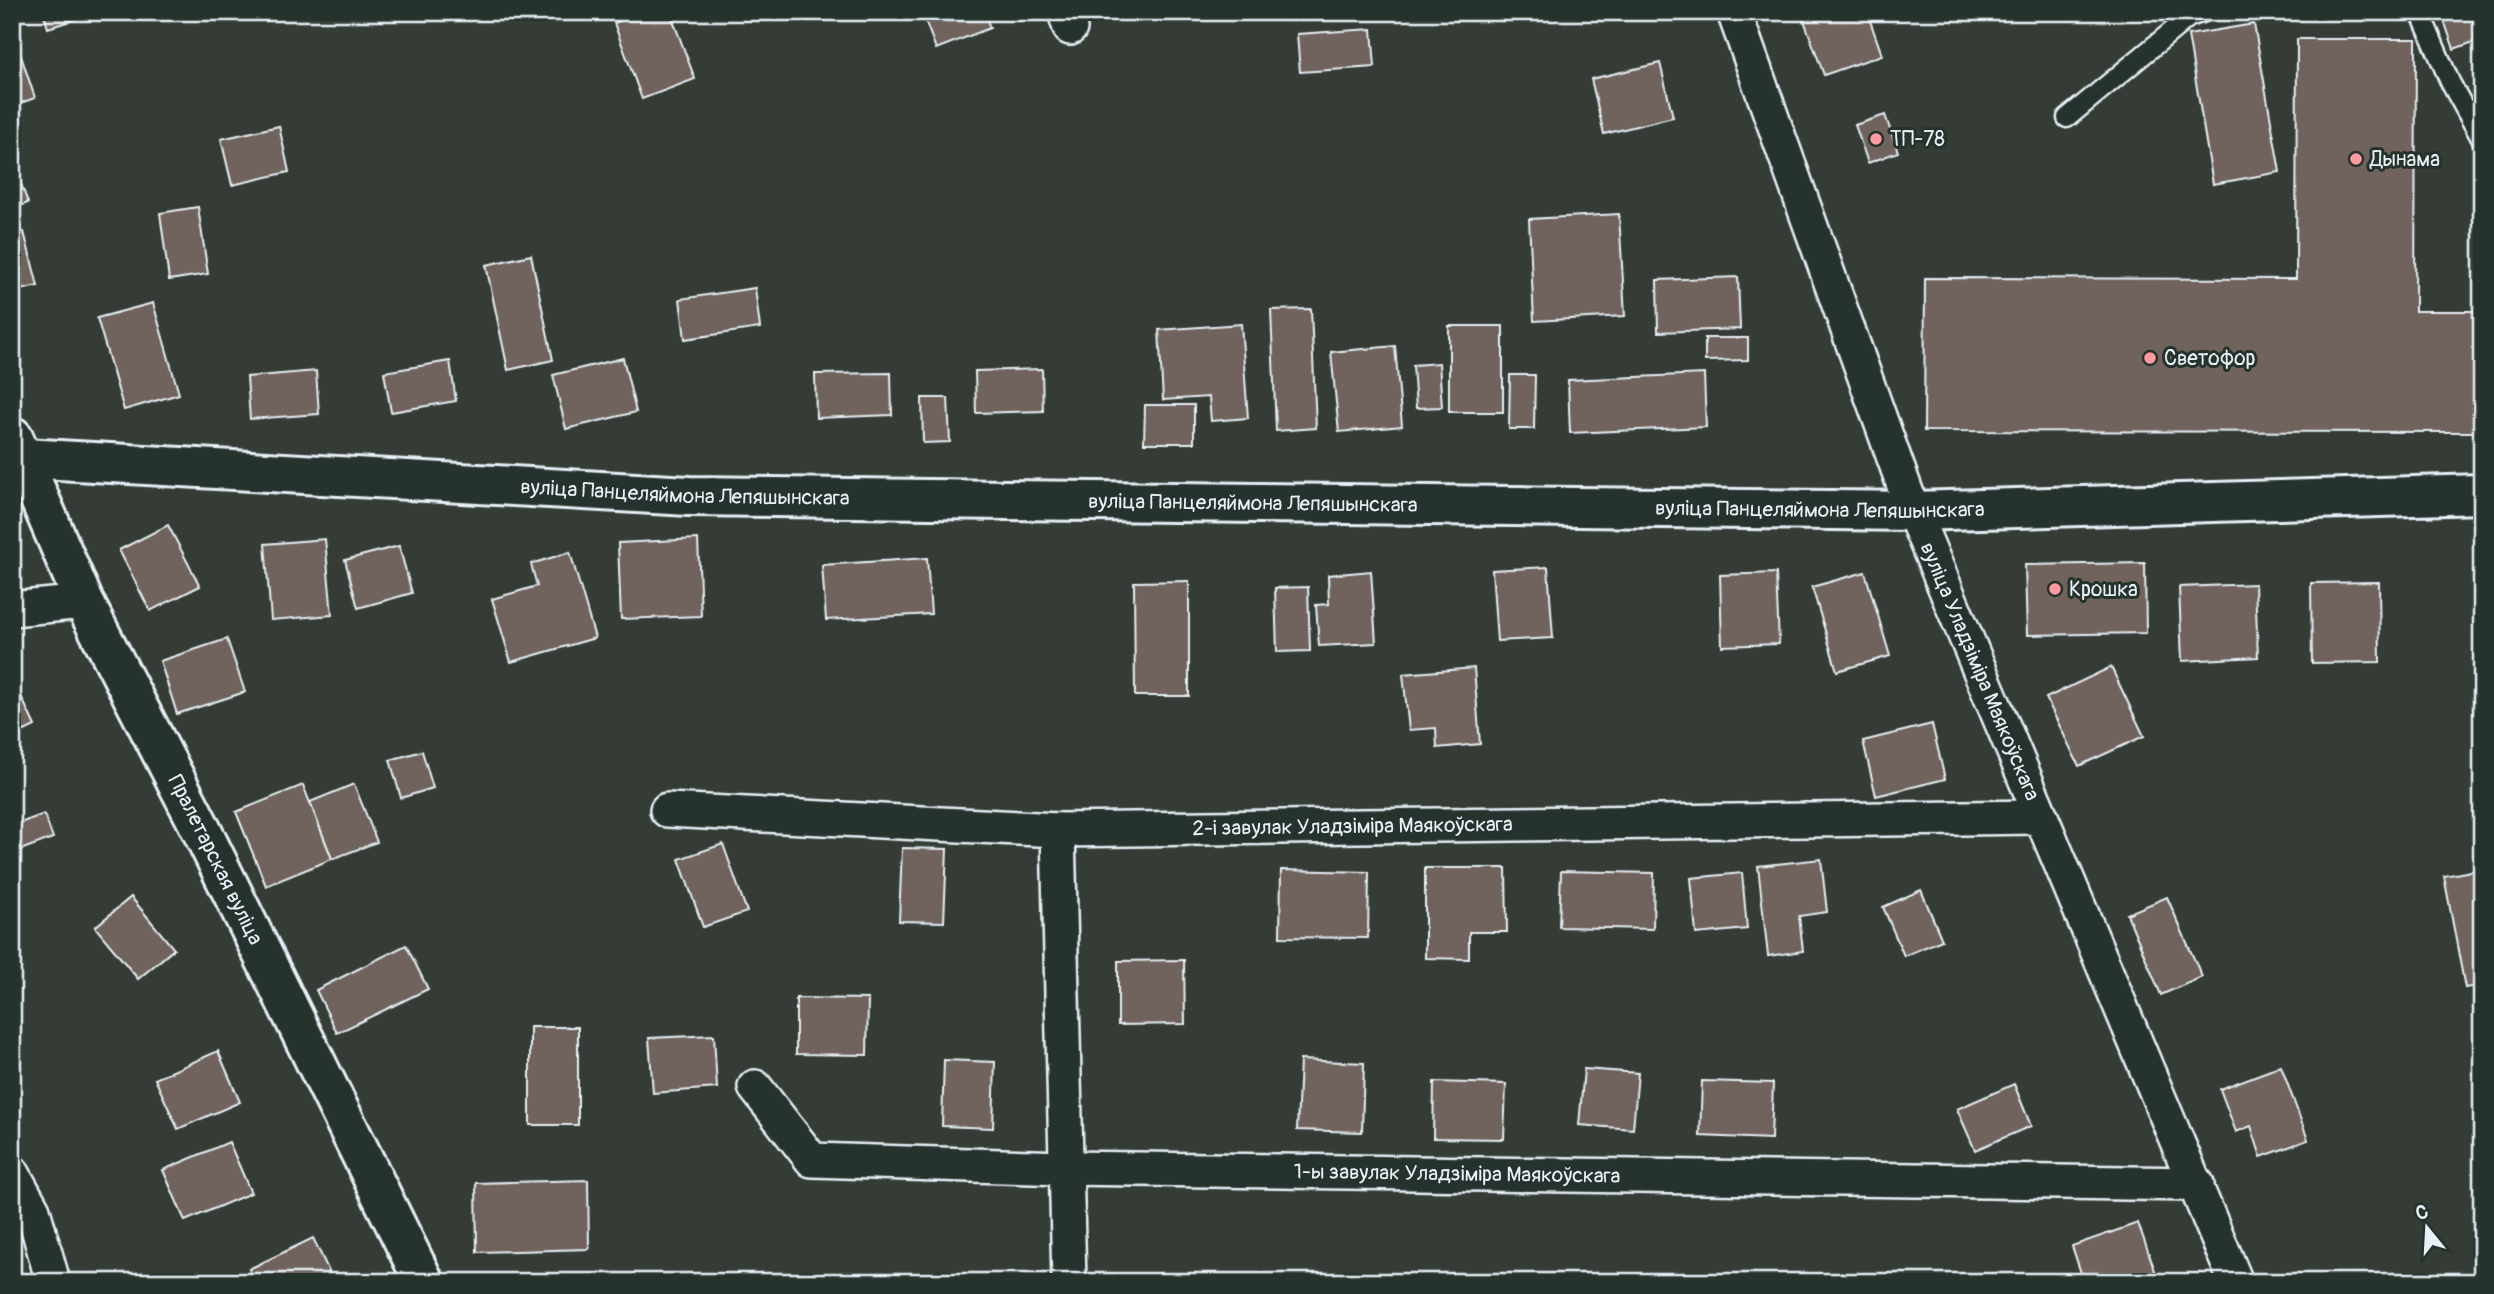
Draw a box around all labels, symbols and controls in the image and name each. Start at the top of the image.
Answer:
place label: ТП-78 [1890,126,1945,153]
marker: ТП-78 [1868,131,1884,147]
place label: Дынама [2369,146,2440,173]
marker: Дынама [2348,151,2364,167]
place label: Светофор [2164,345,2256,372]
marker: Светофор [2142,350,2158,366]
street label: вуліца Панцеляймона Лепяшынскага [520,473,850,511]
street label: вуліца Панцеляймона Лепяшынскага [1088,487,1418,518]
street label: вуліца Панцеляймона Лепяшынскага [1655,494,1985,525]
street label: вуліца Уладзіміра Маякоўскага [1914,538,2046,805]
place label: Крошка [2069,576,2138,603]
marker: Крошка [2047,581,2063,597]
street label: Пралетарская вуліца [162,770,269,949]
street label: 2-і завулак Уладзіміра Маякоўскага [1192,810,1513,842]
street label: 1-ы завулак Уладзіміра Маякоўскага [1294,1158,1621,1189]
north arrow [2392,1192,2462,1262]
text: С [2413,1199,2432,1226]

